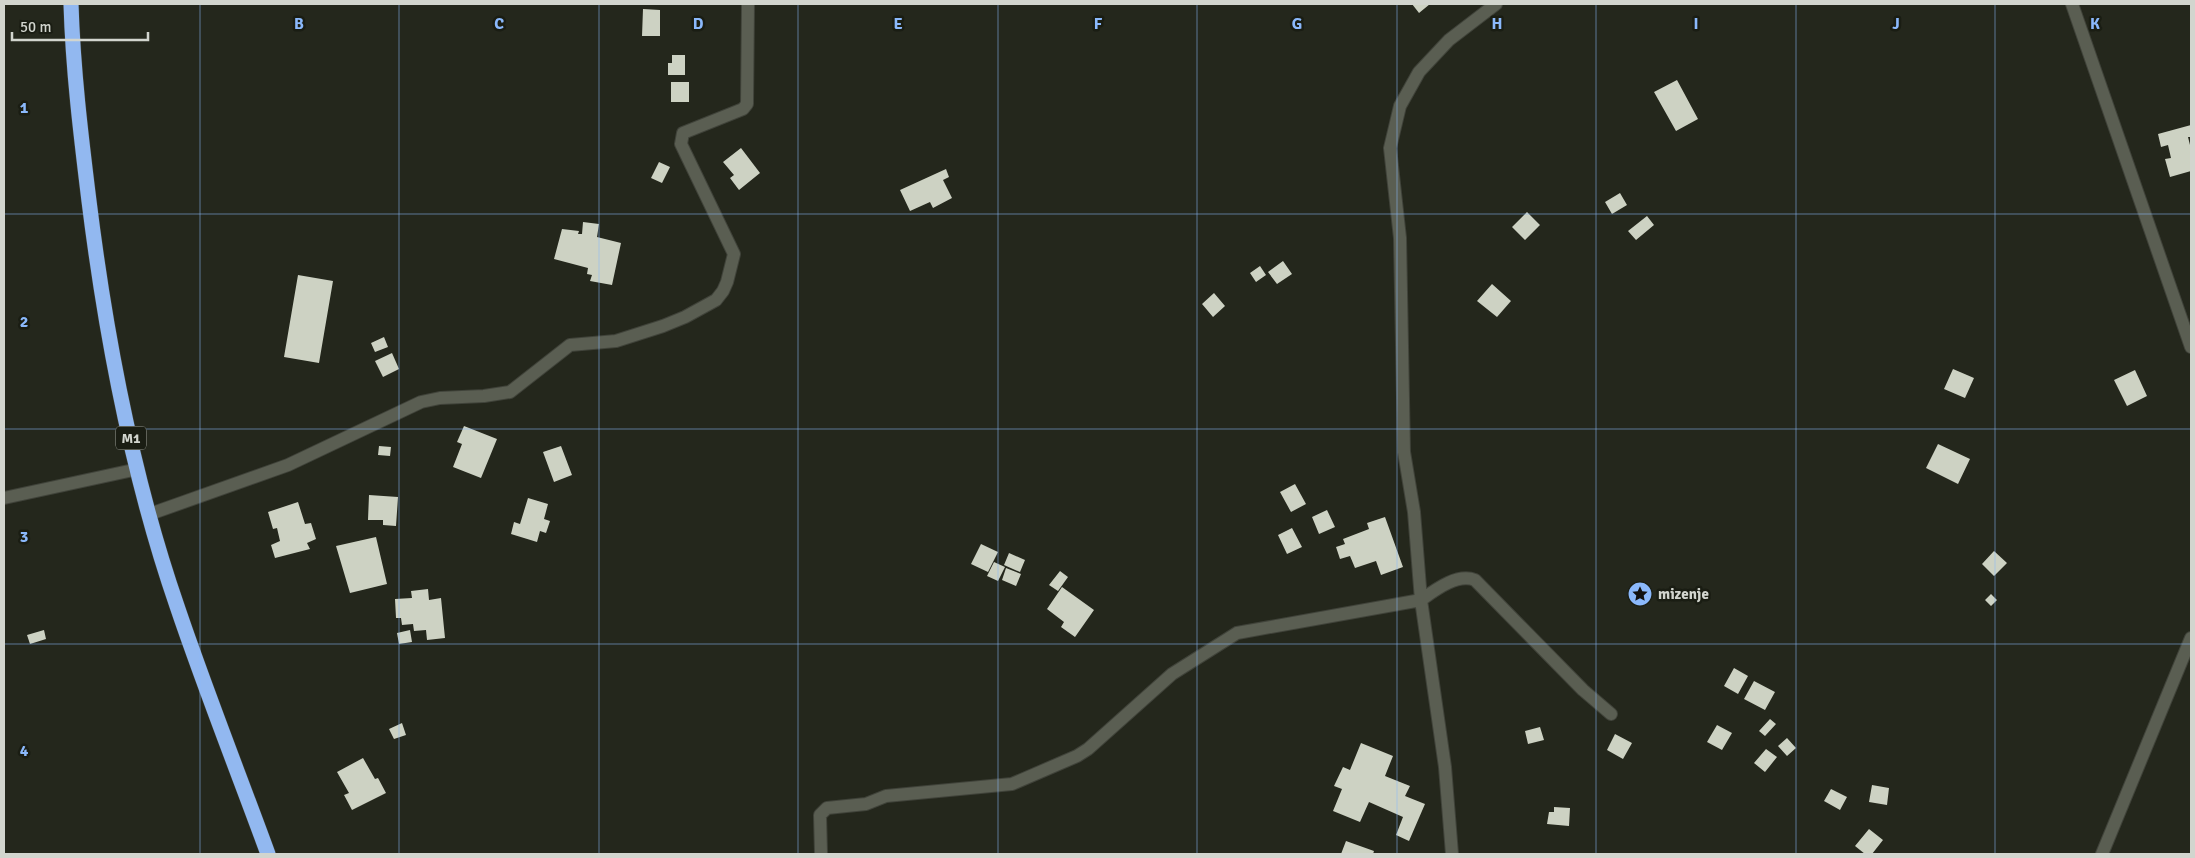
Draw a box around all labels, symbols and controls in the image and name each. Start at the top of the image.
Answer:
scale bar [12,10,149,42]
text: B [294,14,304,34]
text: C [494,14,504,34]
text: D [693,14,704,34]
text: E [893,14,903,34]
text: F [1094,14,1103,34]
text: G [1292,14,1302,34]
text: H [1492,14,1502,34]
text: I [1693,14,1699,34]
text: J [1892,14,1900,34]
text: K [2090,14,2100,34]
text: 50 m [20,18,51,36]
text: 1 [20,98,29,118]
text: 2 [20,312,28,332]
road number: M1 [116,426,146,449]
text: 3 [20,527,28,547]
place icon: mizenje [1627,581,1653,607]
place label: mizenje [1658,585,1709,603]
text: 4 [20,741,29,761]

